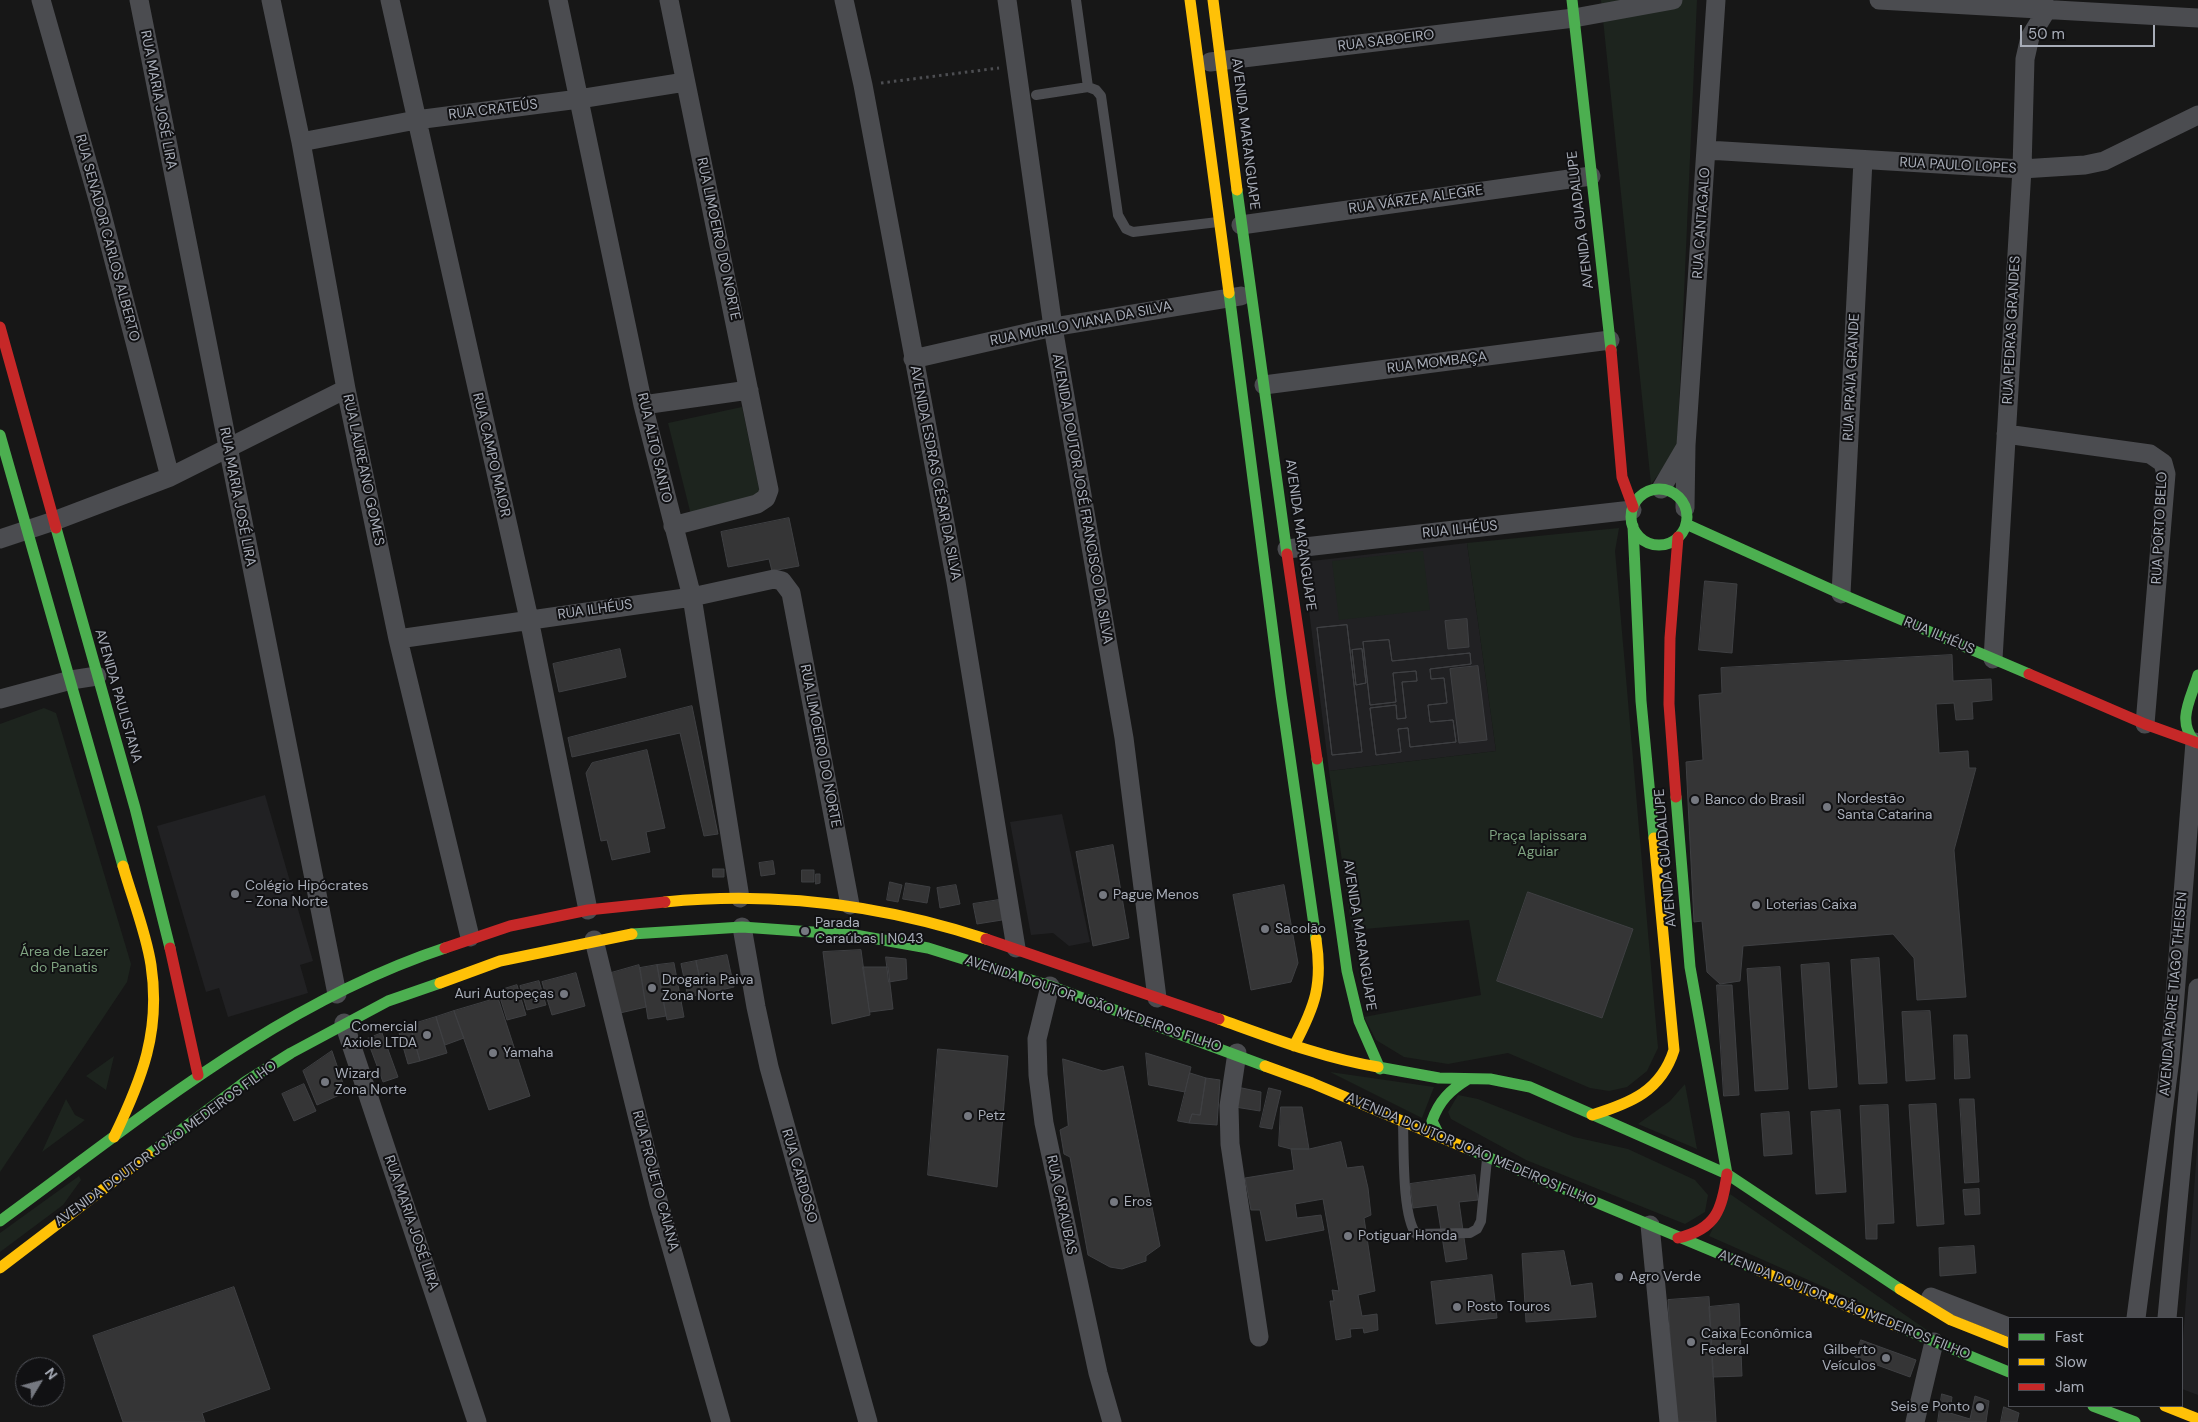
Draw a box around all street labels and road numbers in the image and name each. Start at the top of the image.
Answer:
street label: RUA SABOEIRO [1337,27,1435,55]
street label: RUA MARIA JOSÉ LIRA [136,29,180,171]
street label: AVENIDA MARANGUAPE [1227,57,1263,211]
street label: RUA CRATEÚS [447,96,539,124]
street label: RUA SENADOR CARLOS ALBERTO [71,133,143,343]
street label: AVENIDA GUADALUPE [1564,150,1598,290]
street label: RUA PAULO LOPES [1899,155,2017,177]
street label: RUA LIMOEIRO DO NORTE [693,156,743,322]
street label: RUA CANTAGALO [1690,167,1714,279]
street label: RUA VÁRZEA ALEGRE [1348,182,1484,218]
street label: RUA PEDRAS GRANDES [2000,255,2024,405]
street label: RUA MURILO VIANA DA SILVA [989,298,1173,350]
street label: RUA PRAIA GRANDE [1840,313,1864,441]
street label: RUA MOMBAÇA [1386,349,1488,377]
street label: AVENIDA DOUTOR JOSÉ FRANCISCO DA SILVA [1048,352,1116,646]
street label: AVENIDA ESDRAS CÉSAR DA SILVA [906,364,964,582]
street label: RUA CAMPO MAIOR [469,391,513,519]
street label: RUA ALTO SANTO [633,391,675,505]
street label: RUA LAUREANO GOMES [339,393,387,547]
street label: RUA MARIA JOSÉ LIRA [215,426,259,568]
street label: AVENIDA MARANGUAPE [1281,458,1319,612]
street label: RUA PORTO BELO [2149,471,2171,585]
street label: RUA ILHÉUS [1422,518,1498,542]
street label: RUA ILHÉUS [556,596,634,624]
street label: RUA ILHÉUS [1901,614,1977,658]
street label: AVENIDA PAULISTANA [91,627,145,765]
street label: RUA LIMOEIRO DO NORTE [796,663,844,829]
street label: AVENIDA GUADALUPE [1652,788,1680,928]
street label: AVENIDA MARANGUAPE [1339,858,1379,1012]
street label: AVENIDA PADRE TIAGO THEISEN [2157,891,2191,1097]
street label: AVENIDA DOUTOR JOÃO MEDEIROS FILHO [962,952,1224,1056]
street label: AVENIDA DOUTOR JOÃO MEDEIROS FILHO [52,1058,280,1230]
street label: AVENIDA DOUTOR JOÃO MEDEIROS FILHO [1343,1089,1599,1211]
street label: RUA PROJETO CAIANA [628,1109,682,1253]
street label: RUA CARDOSO [778,1127,820,1225]
street label: RUA MARIA JOSÉ LIRA [380,1153,442,1293]
street label: RUA CARAUBAS [1042,1154,1080,1256]
street label: AVENIDA DOUTOR JOÃO MEDEIROS FILHO [1715,1247,1973,1363]

